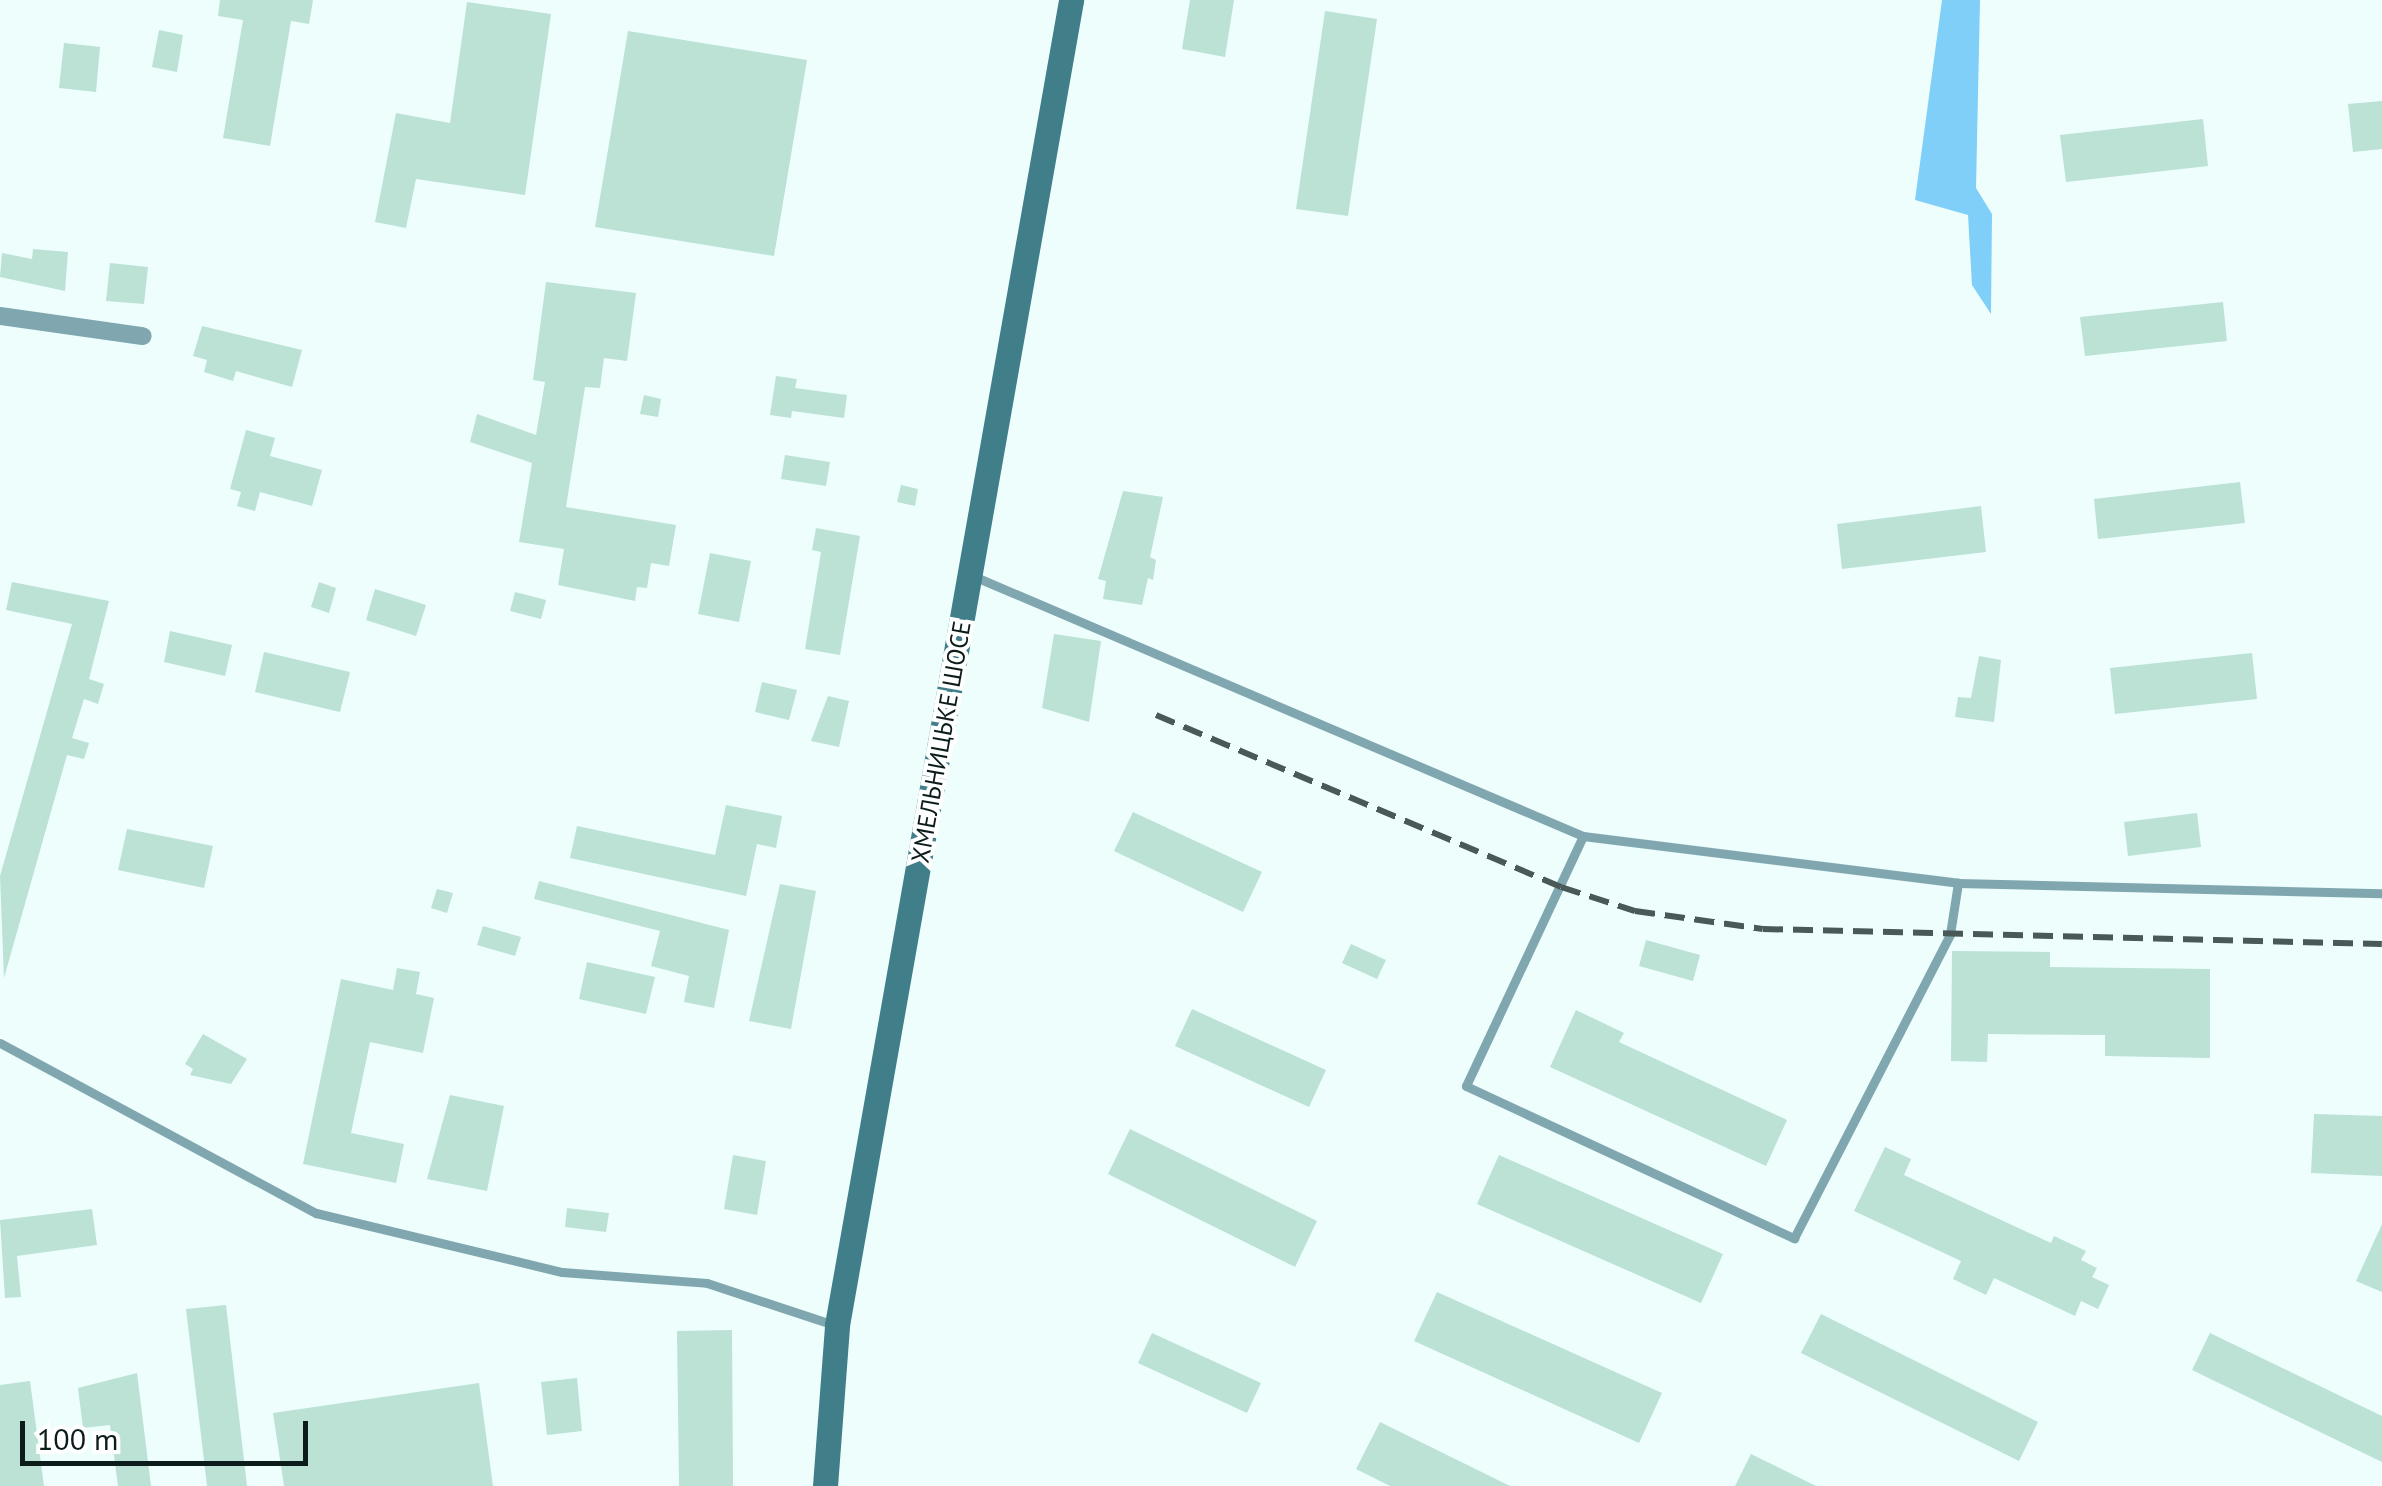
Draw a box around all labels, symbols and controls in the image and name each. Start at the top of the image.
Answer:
street label: ХМЕЛЬНИЦЬКЕ ШОСЕ [905,619,977,865]
scale bar [25,1401,312,1463]
text: 100 m [37,1419,118,1458]

